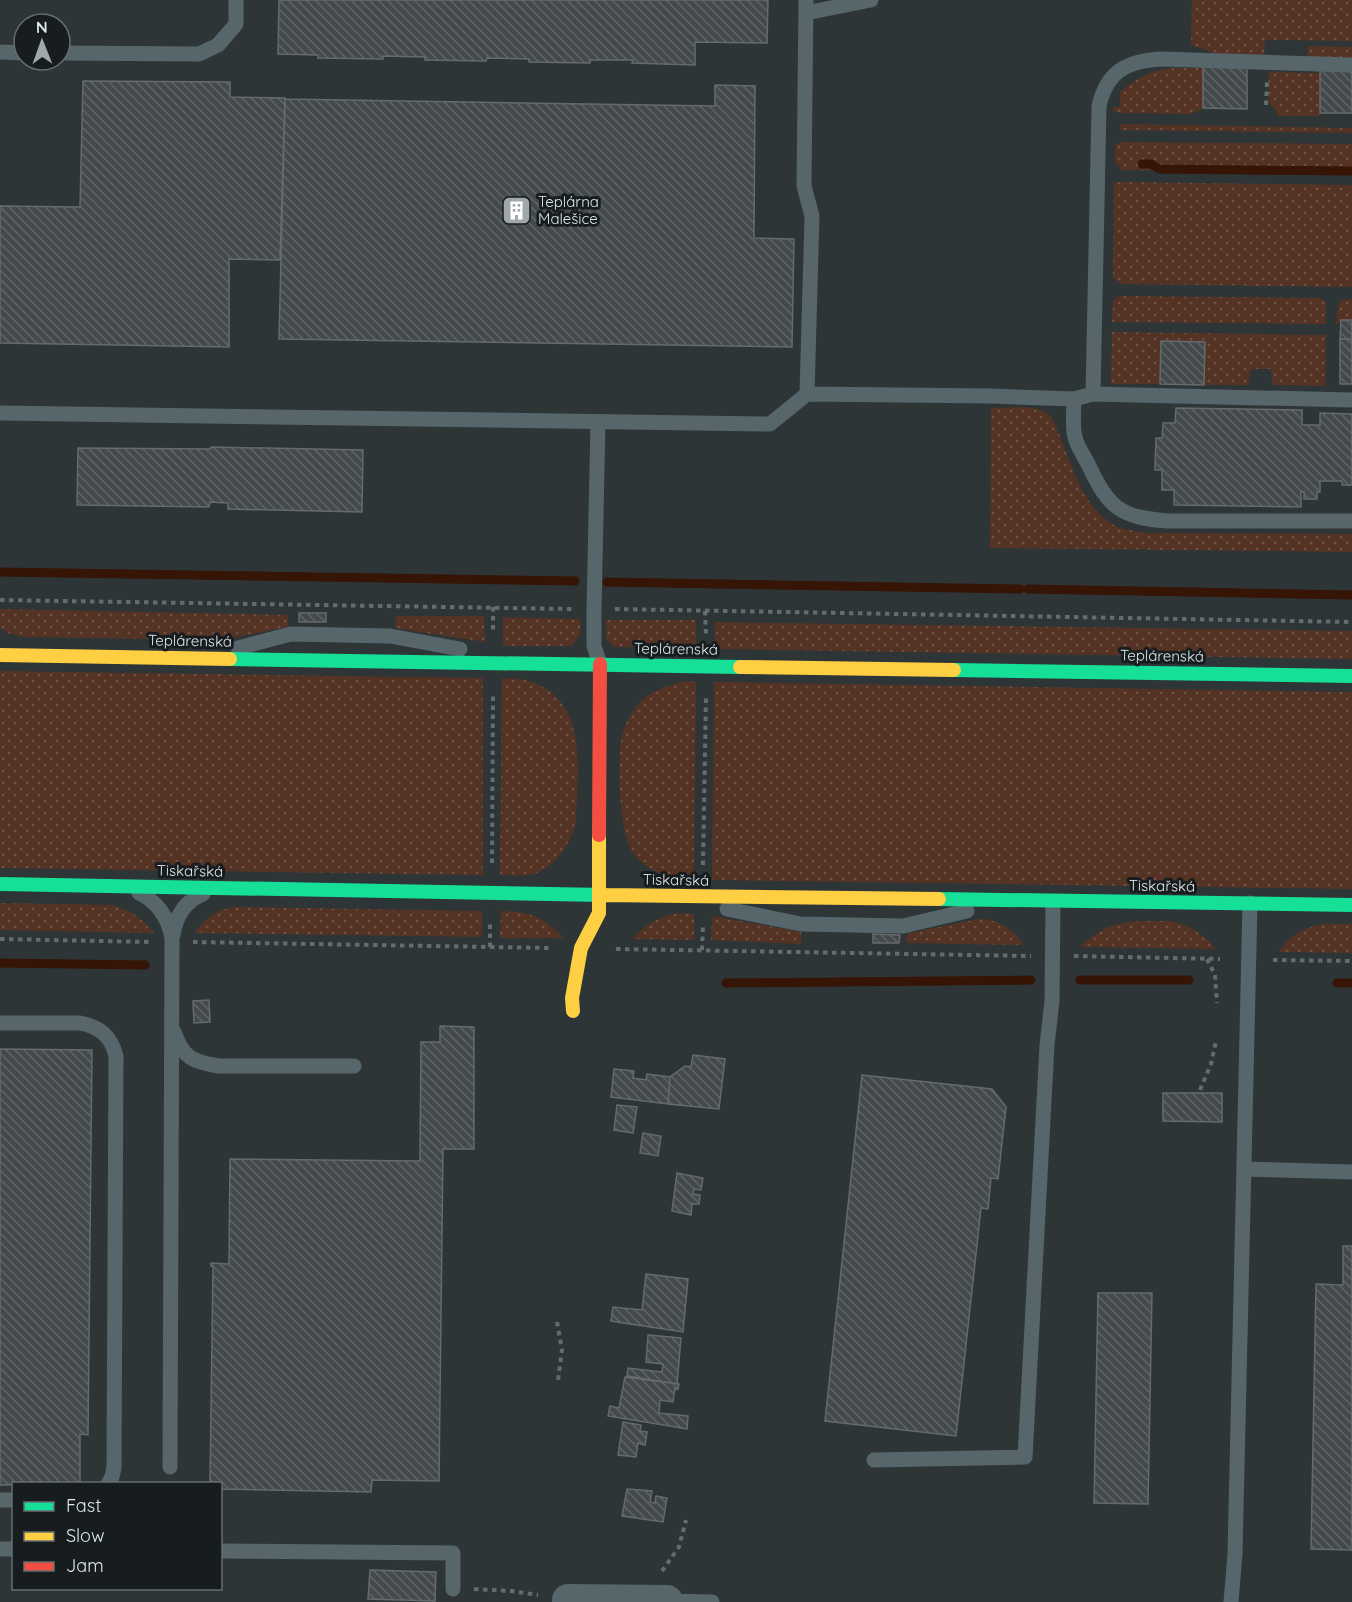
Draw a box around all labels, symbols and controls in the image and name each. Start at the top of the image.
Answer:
north arrow [12,12,72,72]
text: N [36,17,48,37]
place label: Teplárna Malešice [538,192,599,228]
building icon: Teplárna Malešice [501,195,533,227]
street label: Teplárenská [148,630,232,651]
street label: Teplárenská [634,638,718,659]
street label: Teplárenská [1120,645,1204,666]
street label: Tiskařská [157,860,223,881]
street label: Tiskařská [643,869,709,890]
street label: Tiskařská [1129,875,1195,896]
legend [12,1482,222,1590]
text: Fast [66,1494,101,1517]
text: Slow [66,1524,104,1547]
text: Jam [66,1554,104,1577]

